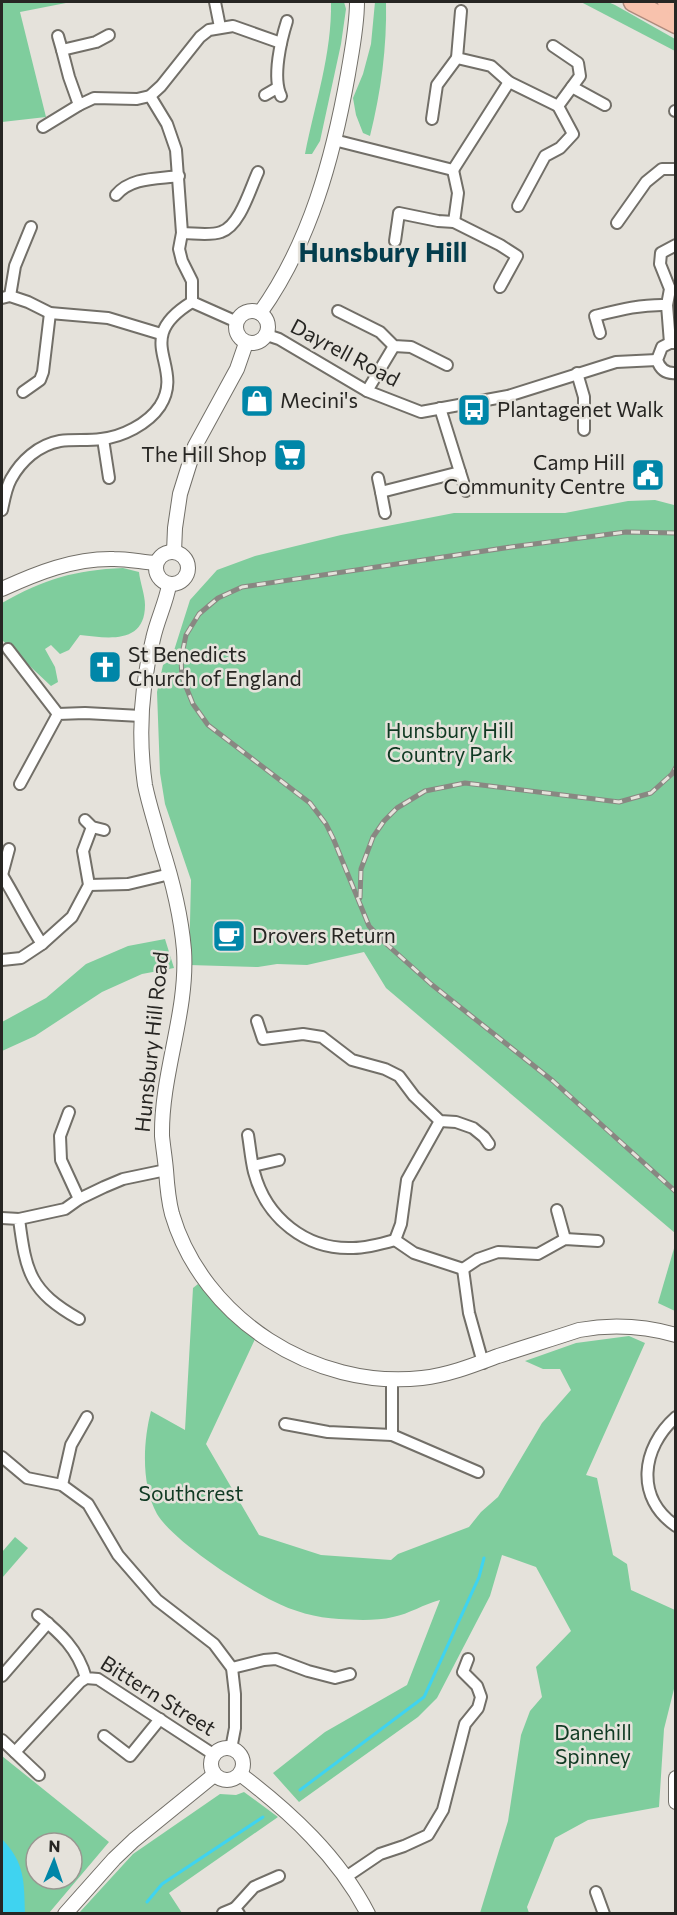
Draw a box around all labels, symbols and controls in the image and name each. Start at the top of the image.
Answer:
district label: Hunsbury Hill [299,235,467,268]
street label: Dayrell Road [287,312,405,391]
shop icon: Mecini's [239,383,275,419]
place label: Mecini's [280,387,358,412]
bus stop icon: Plantagenet Walk [456,392,492,428]
place label: Plantagenet Walk [497,396,664,421]
supermarket icon: The Hill Shop [272,437,308,473]
place label: The Hill Shop [141,441,267,466]
place label: Camp Hill Community Centre [444,449,625,498]
public building icon: Camp Hill Community Centre [630,457,666,493]
place label: St Benedicts Church of England [128,641,302,690]
church icon: St Benedicts Church of England [87,649,123,685]
park label: Hunsbury Hill Country Park [386,717,514,766]
cafe icon: Drovers Return [211,918,247,954]
place label: Drovers Return [252,922,396,947]
street label: Hunsbury Hill Road [129,950,172,1133]
park label: Southcrest [139,1480,243,1505]
street label: Bittern Street [97,1649,221,1740]
park label: Danehill Spinney [554,1719,632,1768]
north arrow [24,1831,84,1891]
text: N [48,1836,61,1855]

